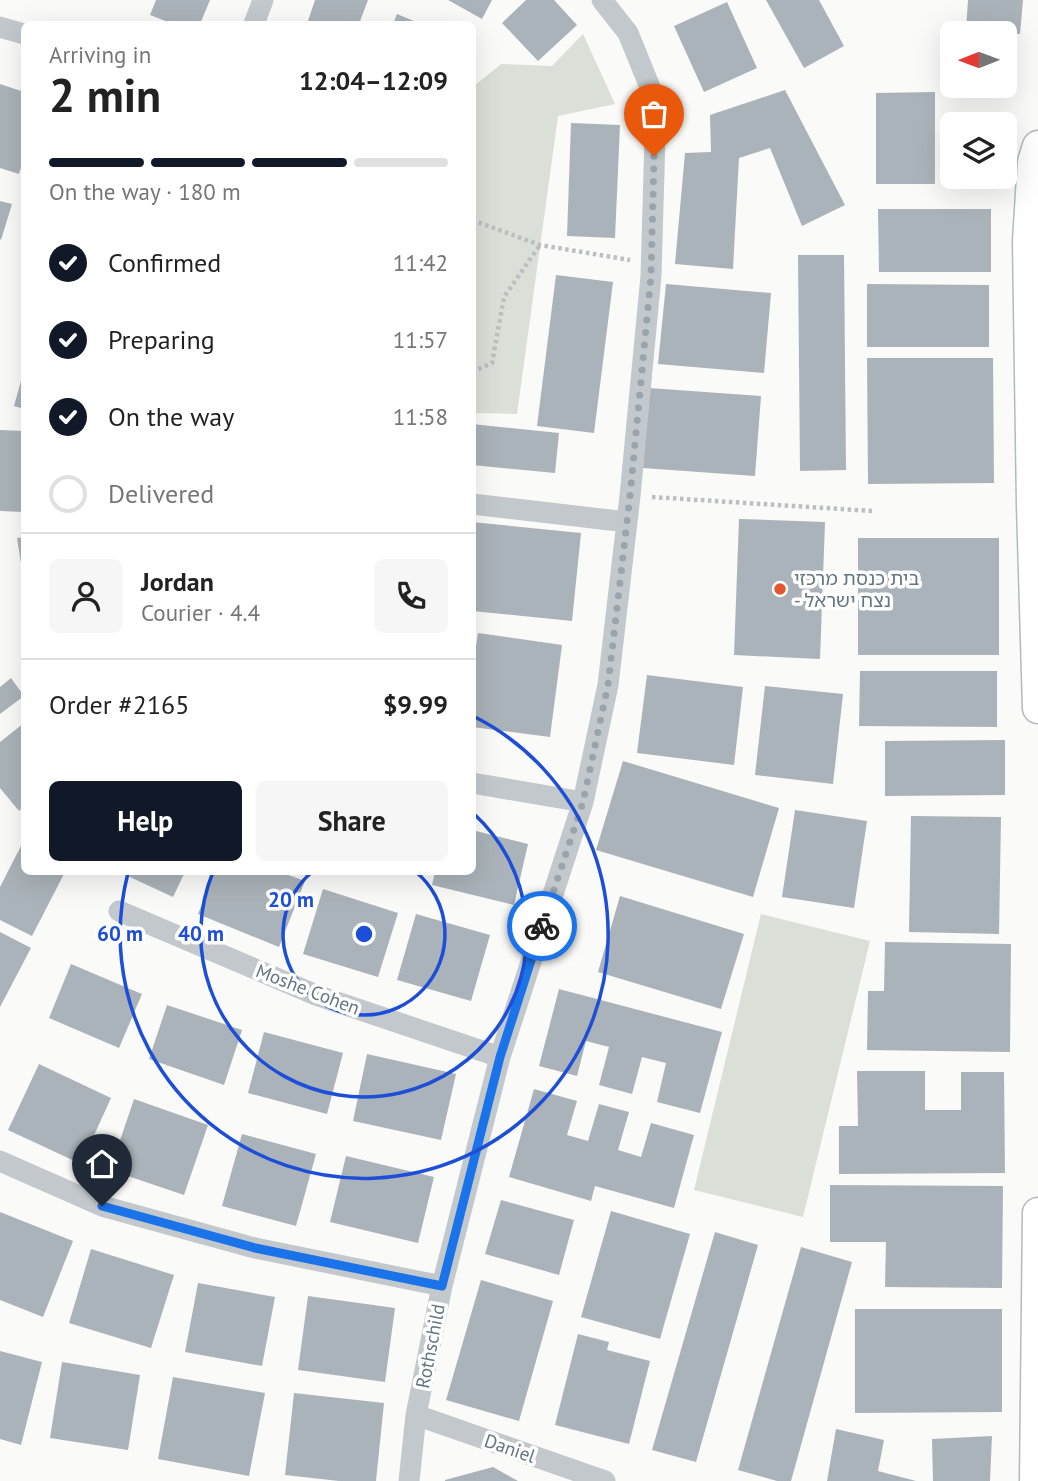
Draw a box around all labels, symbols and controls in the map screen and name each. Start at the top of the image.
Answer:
north arrow [940,21,1017,98]
map controls [940,21,1017,189]
text: Arriving in [49,40,151,69]
text: 12:04–12:09 [299,64,448,97]
text: 2 min [49,65,161,125]
pin [624,84,684,156]
icon: bag [635,95,673,133]
button: layers [940,112,1017,189]
text: On the way · 180 m [49,177,241,206]
icon: check [49,244,87,282]
text: Confirmed [108,246,221,279]
text: 11:42 [393,248,448,277]
icon: check [49,321,87,359]
text: Preparing [108,323,215,356]
text: 11:57 [393,325,448,354]
icon: check [49,398,87,436]
text: On the way [108,400,234,433]
text: 11:58 [393,402,448,431]
text: Delivered [108,477,214,510]
button: person [49,559,123,633]
button: phone [374,559,448,633]
text: Jordan [141,565,214,598]
place label: בית כנסת מרכזי - נצח ישראל [794,566,919,612]
marker: בית כנסת מרכזי - נצח ישראל [772,581,788,597]
text: Courier · 4.4 [141,598,260,627]
text: Order #2165 [49,688,189,721]
text: $9.99 [383,688,448,721]
button: Help [49,781,242,861]
button: Share [256,781,448,861]
text: 20 m [268,886,314,913]
courier [507,891,577,961]
icon: bike [523,907,561,945]
text: 60 m [97,920,143,947]
text: 40 m [178,920,224,947]
centre of rings [352,922,376,946]
street label: Moshe Cohen [253,958,363,1020]
pin [72,1134,132,1206]
icon: home [83,1145,121,1183]
street label: Rothschild [410,1302,450,1390]
street label: Daniel [481,1428,539,1468]

